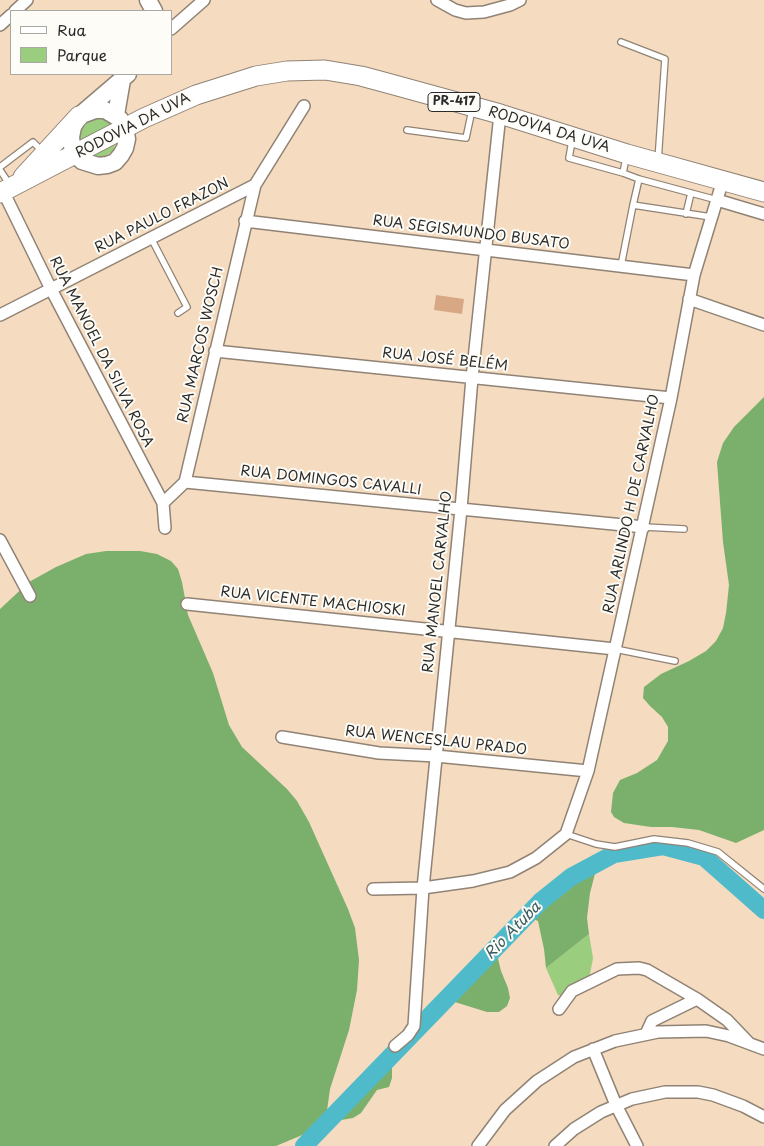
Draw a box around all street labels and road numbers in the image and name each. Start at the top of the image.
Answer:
street label: RODOVIA DA UVA [73,90,193,162]
road number: PR-417 [428,92,480,111]
street label: RODOVIA DA UVA [486,103,612,157]
street label: RUA PAULO FRAZON [92,175,232,257]
street label: RUA SEGISMUNDO BUSATO [372,213,570,253]
street label: RUA MANOEL DA SILVA ROSA [46,254,156,450]
street label: RUA MARCOS WOSCH [175,265,227,425]
street label: RUA JOSÉ BELÉM [381,345,509,375]
street label: RUA ARLINDO H DE CARVALHO [601,393,663,615]
street label: RUA DOMINGOS CAVALLI [240,463,422,499]
street label: RUA MANOEL CARVALHO [420,490,456,674]
street label: RUA VICENTE MACHIOSKI [220,584,406,620]
street label: RUA WENCESLAU PRADO [344,723,528,759]

